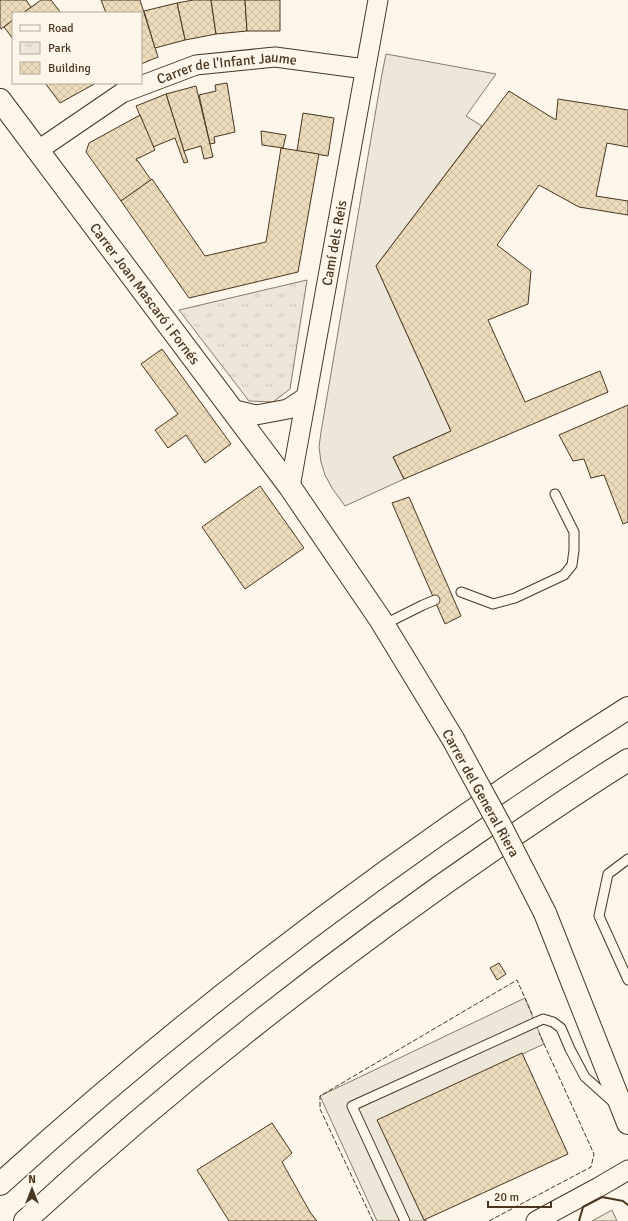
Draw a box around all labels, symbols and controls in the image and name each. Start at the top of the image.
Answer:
legend [12,12,142,84]
text: Road [48,21,74,36]
text: Park [48,41,71,56]
street label: Carrer de l'Infant Jaume [154,49,298,88]
text: Building [48,61,91,76]
street label: Camí dels Reis [319,199,351,287]
street label: Carrer Joan Mascaró i Fornés [86,220,203,368]
street label: Carrer del General Riera [438,726,523,860]
north arrow [12,1169,52,1209]
text: N [28,1173,36,1186]
scale bar [488,1183,551,1209]
text: 20 m [494,1190,519,1205]

